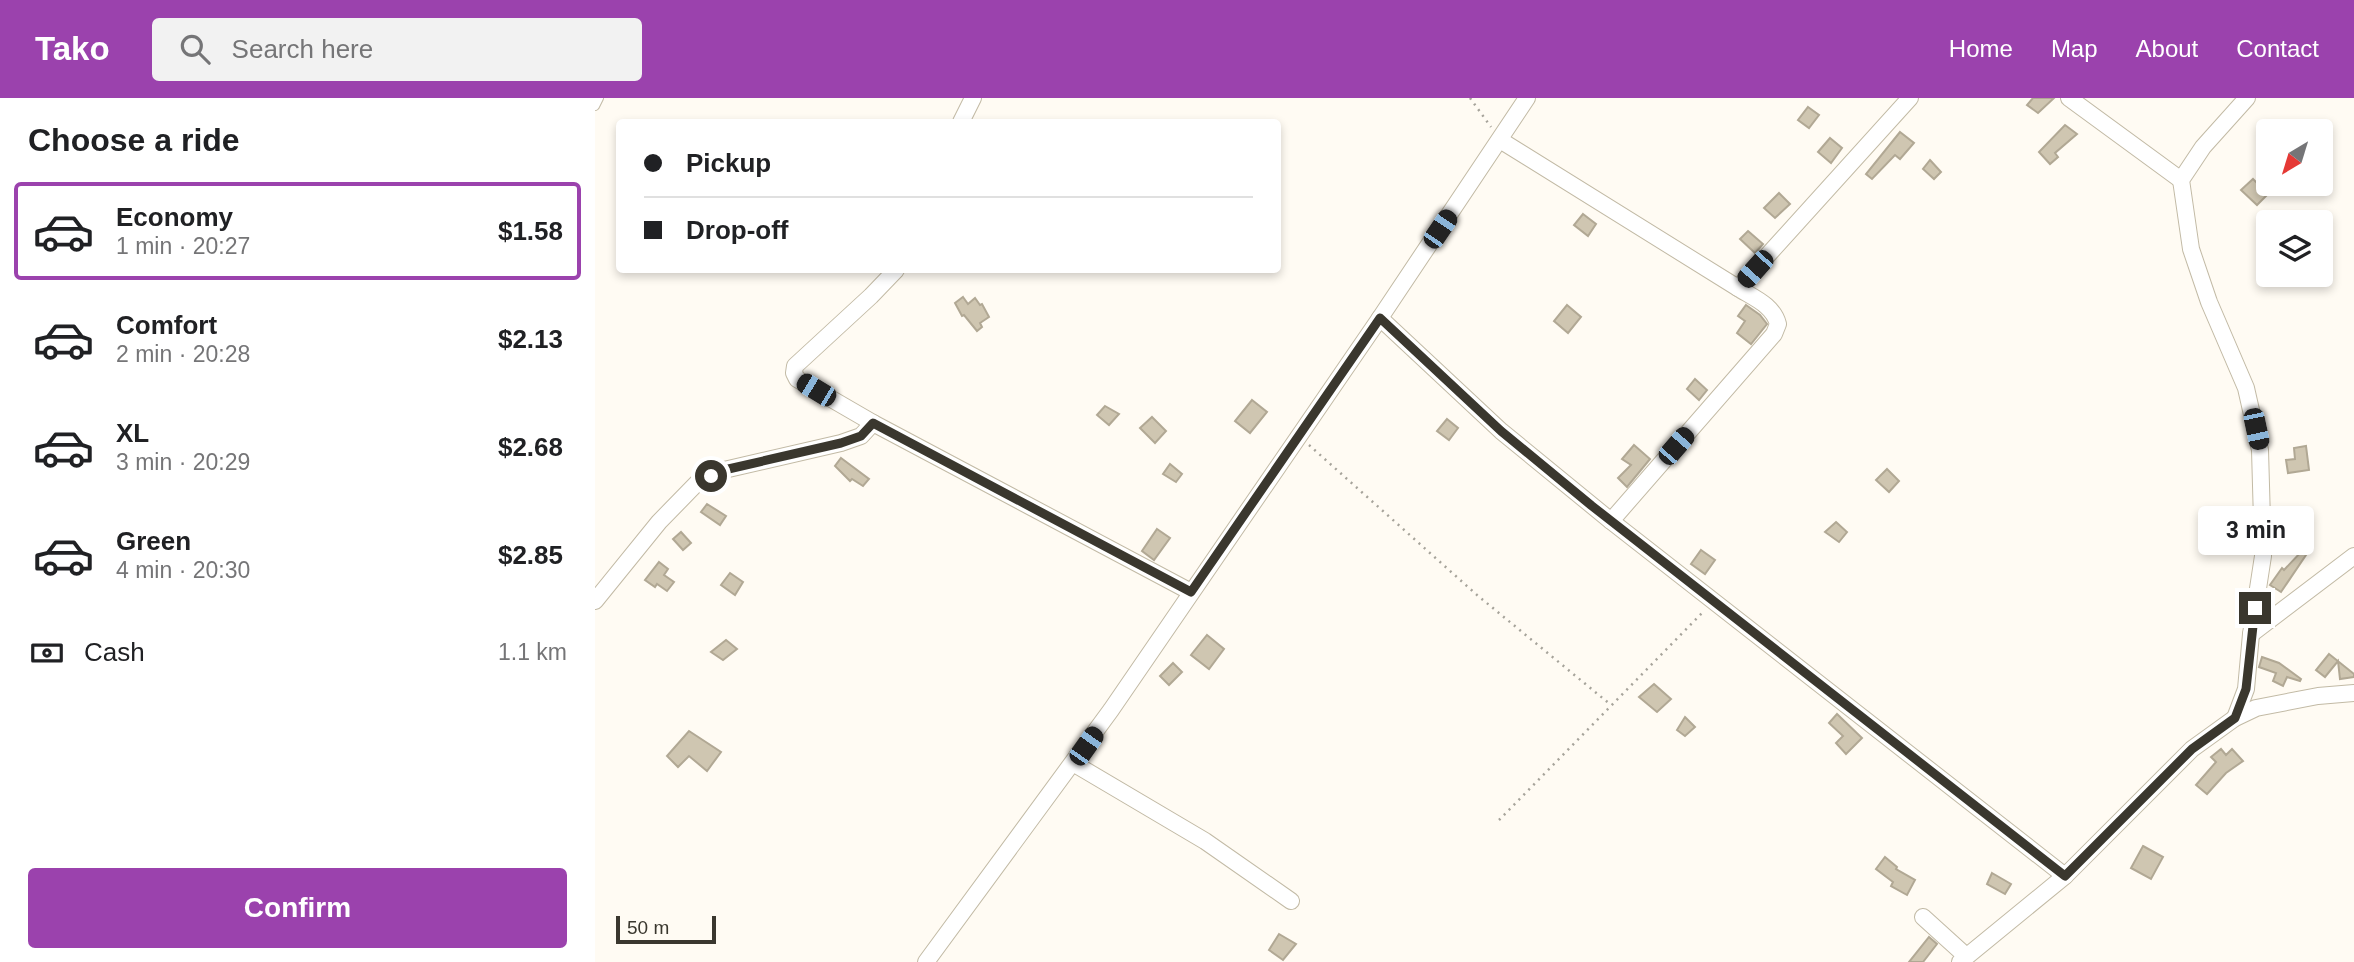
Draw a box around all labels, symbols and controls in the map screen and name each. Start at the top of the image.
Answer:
search box [152,18,642,81]
text: Tako [35,30,110,67]
icon: search [176,30,214,68]
text: Search here [232,34,373,64]
text: Home [1949,35,2013,62]
text: Map [2051,35,2098,62]
text: About [2136,35,2198,62]
text: Contact [2236,35,2319,62]
north arrow [2256,119,2333,196]
map controls [2256,119,2333,287]
text: Choose a ride [28,122,240,158]
text: Pickup [686,148,771,178]
icon: car [32,200,95,263]
text: Economy [116,202,233,232]
car [1420,206,1461,252]
button: layers [2256,210,2333,287]
text: Drop-off [686,215,789,245]
text: $1.58 [498,216,563,246]
text: 1 min · 20:27 [116,233,250,259]
car [1734,246,1777,292]
icon: car [32,308,95,371]
text: Comfort [116,310,217,340]
text: $2.13 [498,324,563,354]
text: 2 min · 20:28 [116,341,250,367]
car [793,370,840,410]
car [2242,406,2271,452]
icon: car [32,416,95,479]
text: XL [116,418,149,448]
car [1655,423,1698,469]
text: $2.68 [498,432,563,462]
text: 3 min · 20:29 [116,449,250,475]
route start [695,460,727,492]
callout: 3 min [2197,506,2313,556]
text: 3 min [2226,517,2286,543]
icon: car [32,524,95,587]
text: Green [116,526,191,556]
text: $2.85 [498,540,563,570]
text: 4 min · 20:30 [116,557,250,583]
route end [2239,592,2271,624]
icon: cash [28,634,66,672]
text: Cash [84,637,145,667]
text: 1.1 km [498,639,567,665]
car [1066,723,1107,769]
button: Confirm [28,868,567,948]
scale bar [616,913,716,945]
text: 50 m [627,917,669,938]

